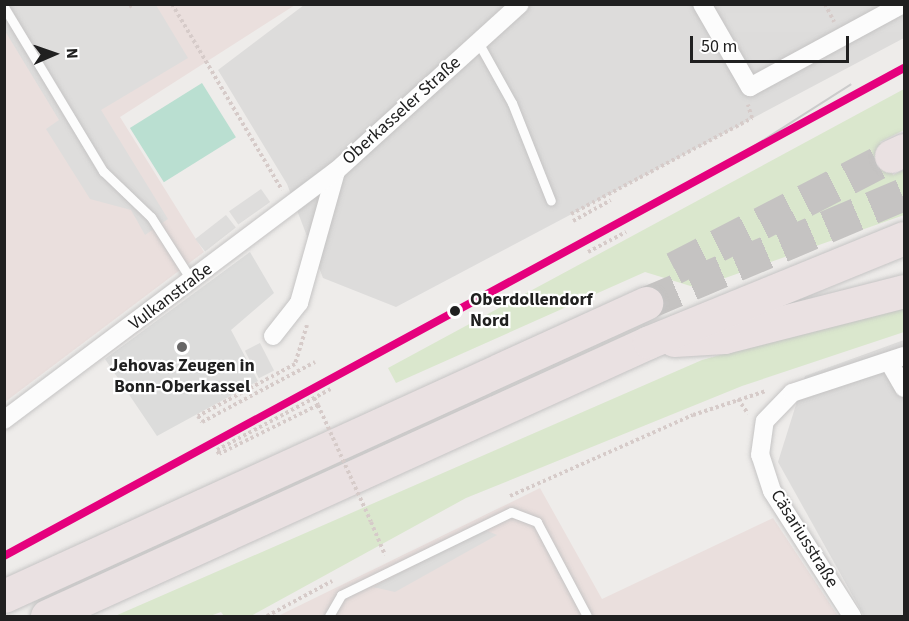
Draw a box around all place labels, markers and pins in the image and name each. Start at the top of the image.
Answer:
place label: Oberdollendorf Nord [470,290,593,332]
marker: Oberdollendorf Nord [445,301,465,321]
marker: Jehovas Zeugen in Bonn-Oberkassel [175,340,189,354]
place label: Jehovas Zeugen in Bonn-Oberkassel [109,356,255,398]

